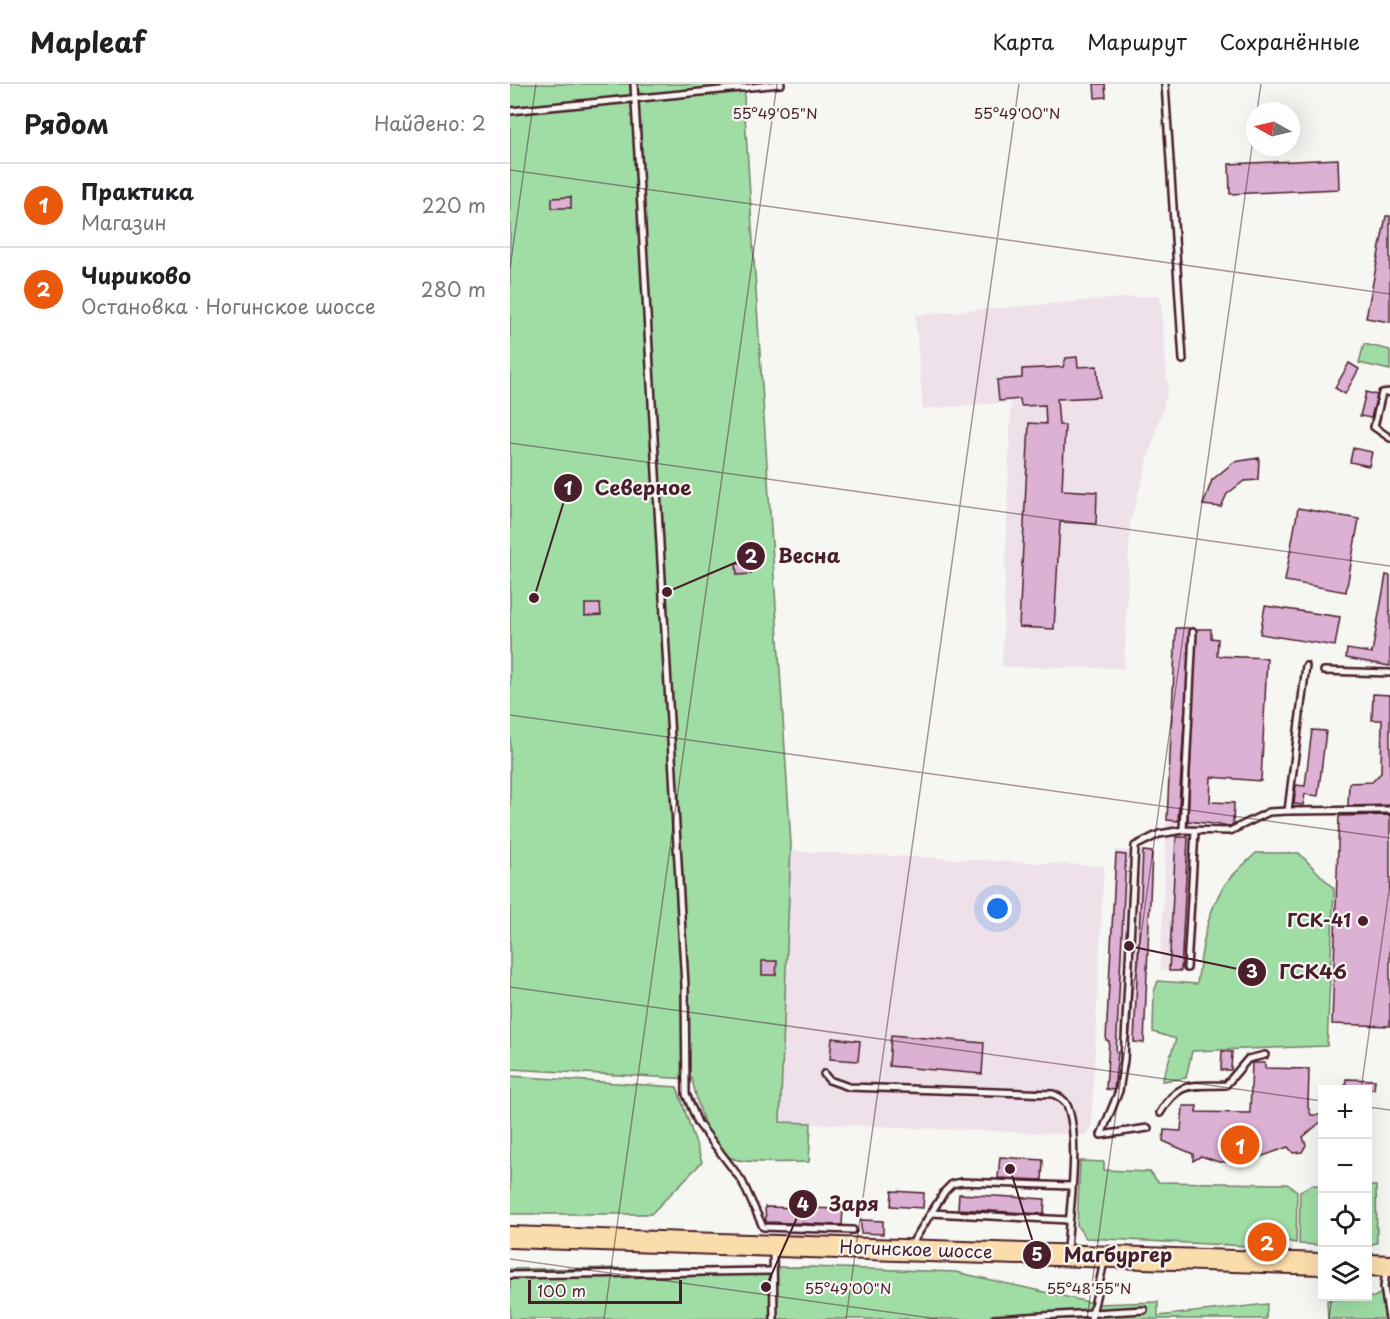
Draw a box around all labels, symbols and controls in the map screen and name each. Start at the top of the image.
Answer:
text: Mapleaf [30,20,146,63]
text: Карта [993,25,1054,57]
text: Маршрут [1087,25,1187,57]
text: Сохранённые [1220,25,1360,57]
text: 55°49'05"N [732,101,818,124]
text: 55°49'00"N [974,101,1060,124]
north arrow [1246,102,1300,156]
text: Рядом [24,104,109,143]
text: Найдено: 2 [374,108,486,138]
text: Практика [81,174,194,207]
text: 1 [39,190,48,220]
text: 220 m [422,190,486,220]
text: Магазин [81,207,167,237]
text: Чириково [81,258,191,291]
text: 2 [36,274,51,304]
text: 280 m [421,274,486,304]
text: Остановка · Ногинское шоссе [81,291,376,321]
callout: Северное [553,469,703,507]
text: Северное [595,472,691,502]
text: 1 [564,474,573,501]
callout: Весна [736,537,852,575]
text: Весна [778,540,841,570]
text: 2 [745,542,758,569]
your location [983,894,1012,923]
place label: ГСК-41 [1287,906,1351,933]
marker: ГСК-41 [1356,914,1370,928]
callout: ГСК46 [1237,953,1359,991]
text: ГСК46 [1279,956,1347,986]
text: 3 [1246,957,1258,984]
map controls [1318,1085,1372,1301]
button: + [1318,1085,1372,1139]
pin: 1 [1220,1122,1260,1168]
button: − [1318,1139,1372,1193]
callout: Заря [788,1185,891,1223]
text: Заря [828,1188,879,1218]
text: 4 [797,1190,809,1217]
button: locate [1318,1193,1372,1247]
pin: 2 [1248,1220,1287,1264]
street label: Ногинское шоссе [839,1232,993,1265]
callout: Магбургер [1022,1236,1184,1274]
text: Магбургер [1064,1239,1172,1269]
text: 5 [1031,1240,1043,1267]
button: layers [1318,1247,1372,1301]
text: 55°49'00"N [805,1276,891,1299]
text: 55°48'55"N [1046,1276,1132,1299]
scale bar [528,1277,682,1304]
text: 100 m [537,1278,586,1302]

